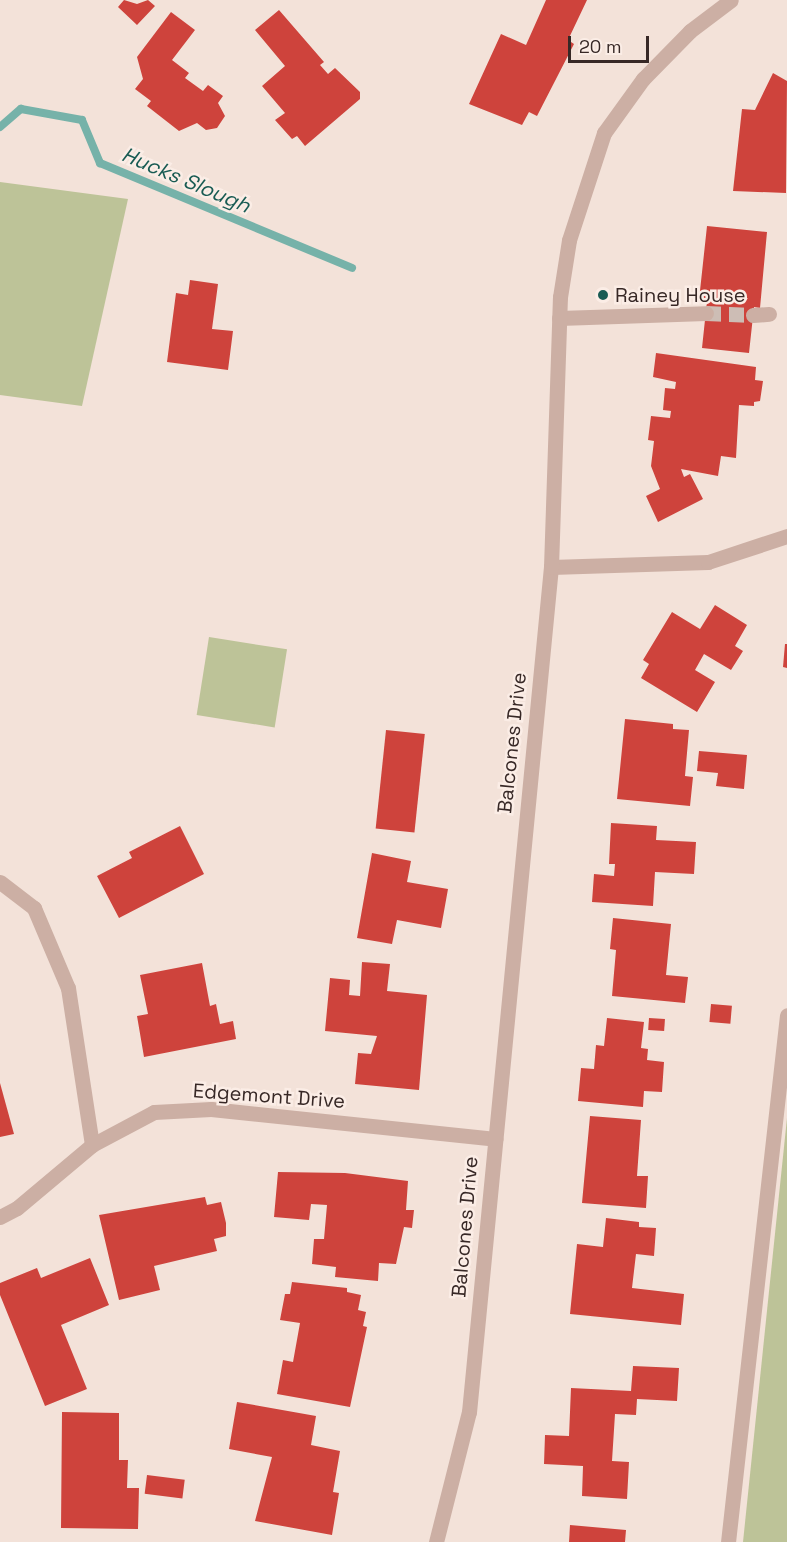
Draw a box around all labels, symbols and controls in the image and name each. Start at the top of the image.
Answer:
scale bar [571,24,652,62]
text: 20 m [579,35,622,58]
water label: Hucks Slough [118,142,254,218]
place label: Rainey House [615,283,746,307]
marker: Rainey House [596,288,610,302]
street label: Balcones Drive [493,671,531,815]
street label: Edgemont Drive [192,1079,346,1113]
street label: Balcones Drive [447,1155,483,1299]

